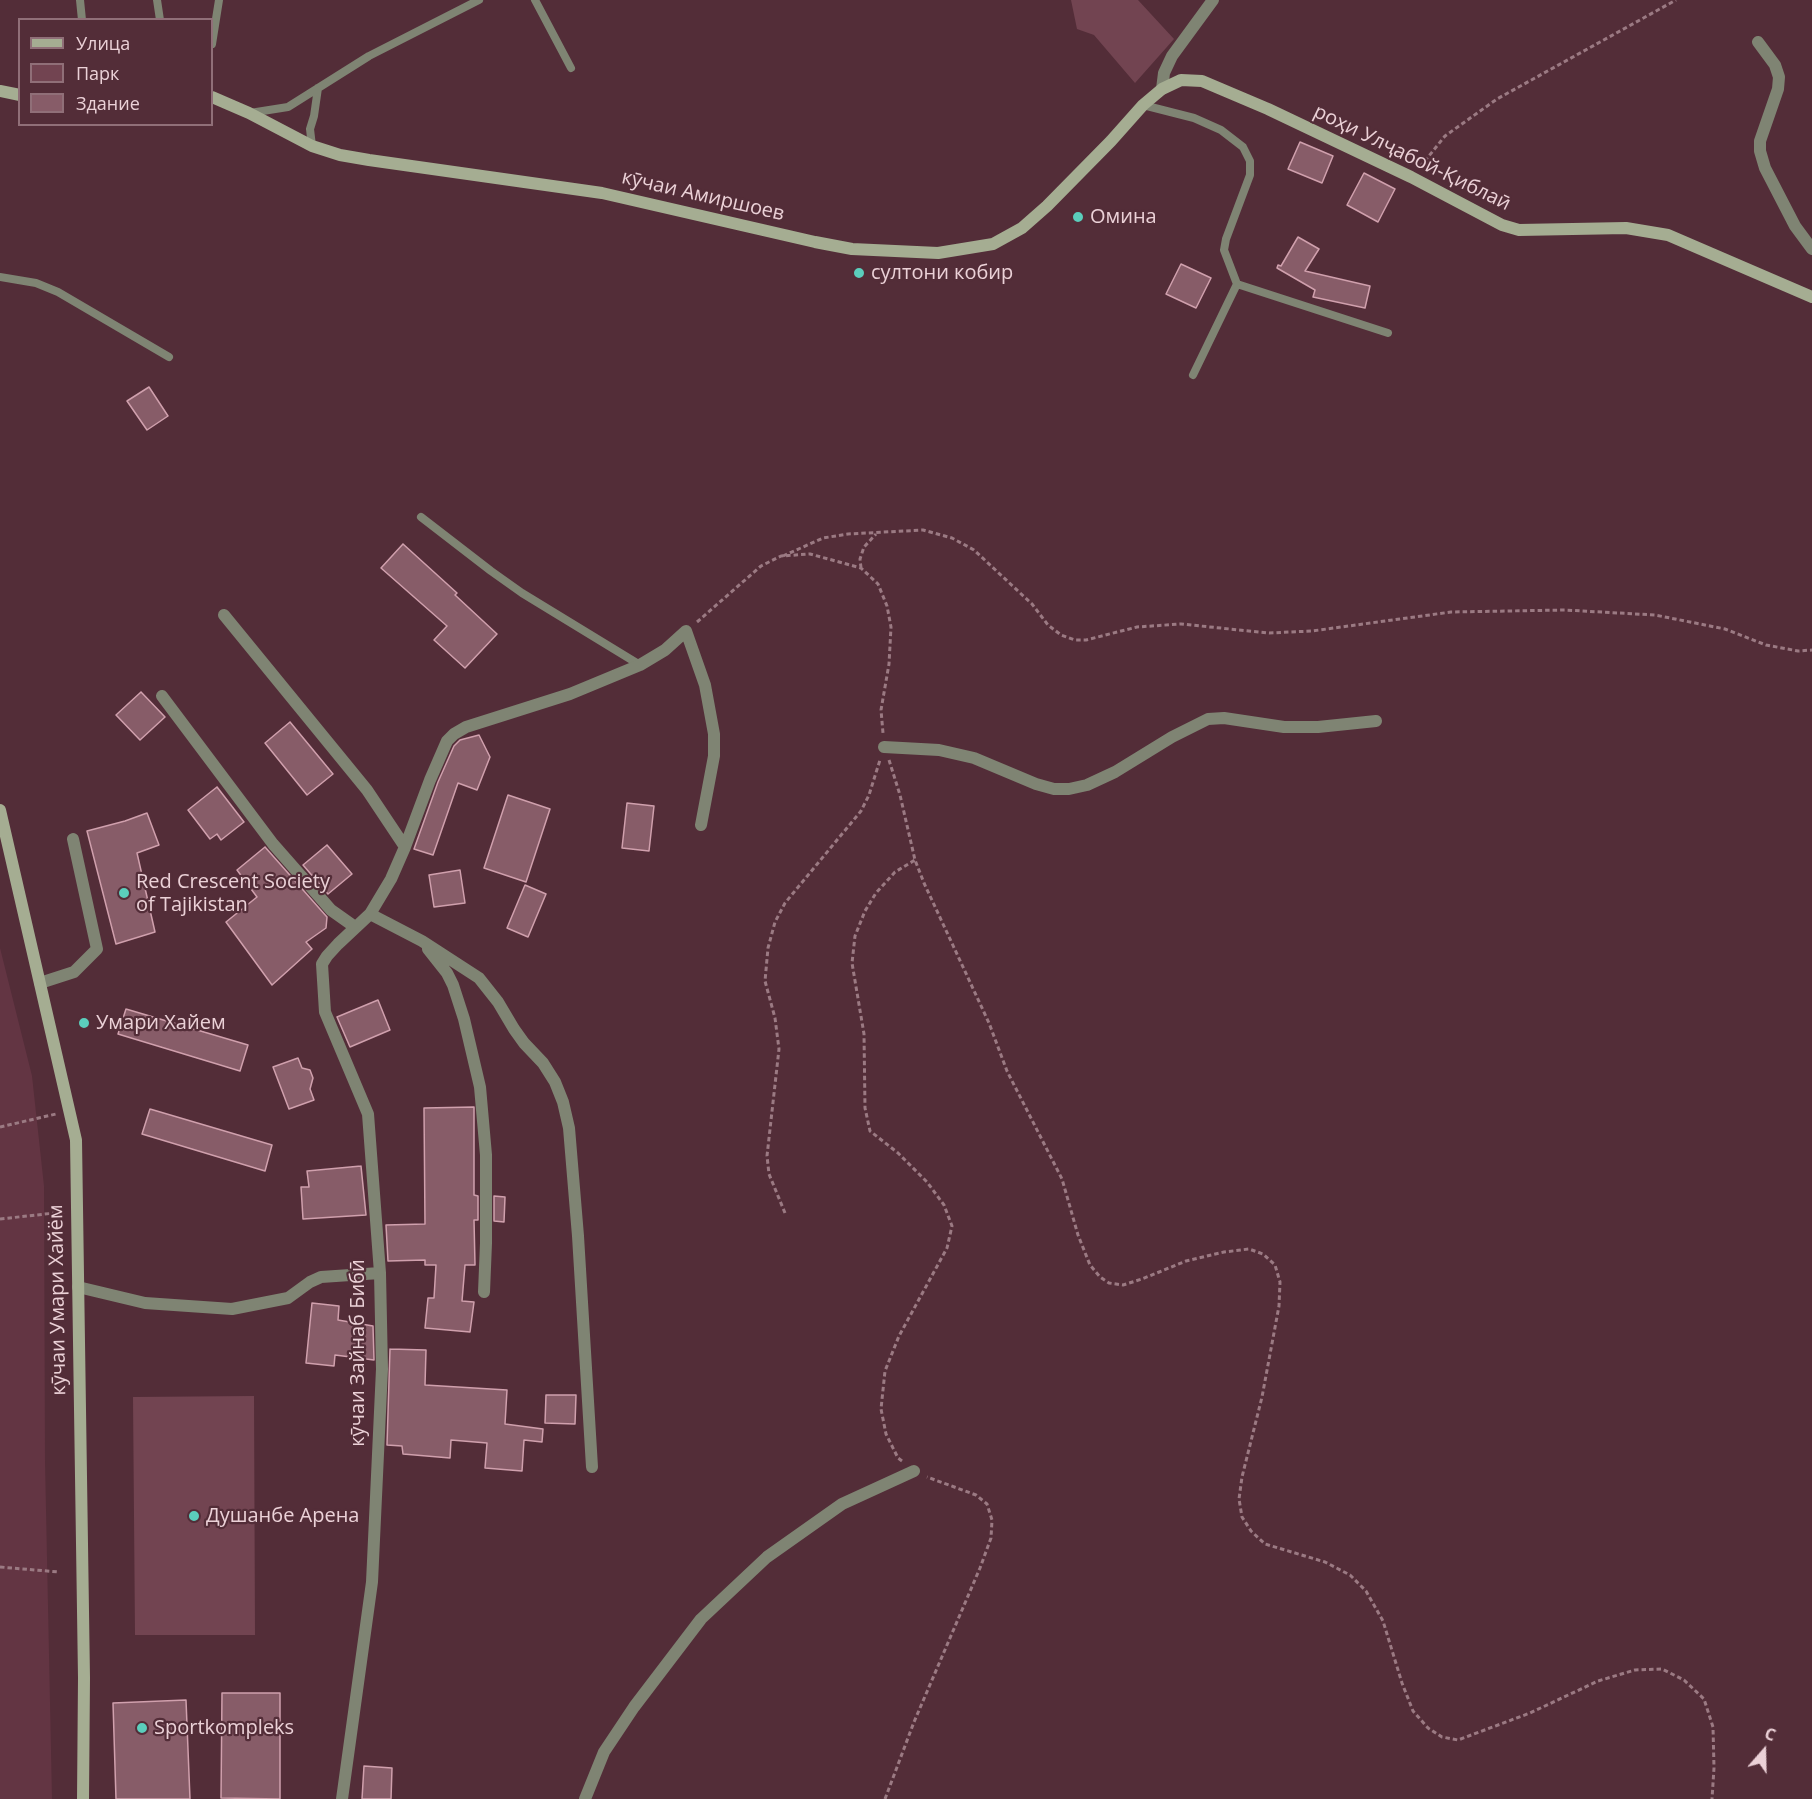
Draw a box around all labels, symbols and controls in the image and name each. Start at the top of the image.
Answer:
legend [18,18,213,126]
text: Улица [76,31,130,55]
text: Парк [76,61,119,85]
text: Здание [76,91,140,115]
street label: роҳи Улҷабой-Қиблаӣ [1309,100,1515,216]
street label: кӯчаи Амиршоев [619,166,787,226]
place label: Омина [1090,205,1157,229]
marker: Омина [1071,210,1085,224]
place label: султони кобир [871,261,1013,285]
marker: султони кобир [852,266,866,280]
place label: Red Crescent Society of Tajikistan [136,870,330,917]
marker: Red Crescent Society of Tajikistan [117,886,131,900]
place label: Умари Хайем [96,1011,226,1035]
marker: Умари Хайем [77,1016,91,1030]
street label: кӯчаи Умари Хайём [44,1204,72,1396]
street label: кӯчаи Зайнаб Бибӣ [346,1259,370,1447]
place label: Душанбе Арена [206,1504,359,1528]
marker: Душанбе Арена [187,1509,201,1523]
place label: Sportkompleks [154,1716,294,1740]
marker: Sportkompleks [135,1721,149,1735]
north arrow [1734,1721,1794,1781]
text: С [1762,1722,1779,1746]

